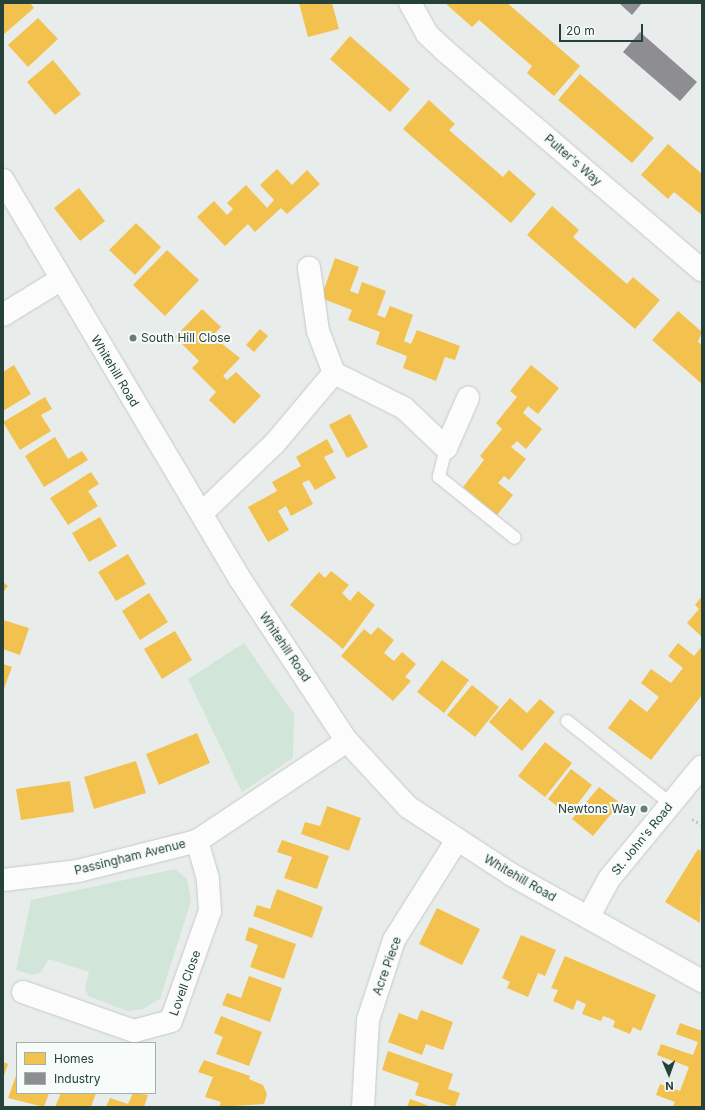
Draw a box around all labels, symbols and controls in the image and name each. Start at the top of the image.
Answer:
scale bar [561,16,645,42]
text: 20 m [566,23,595,38]
street label: Pulter's Way [541,131,605,189]
place label: South Hill Close [141,331,231,345]
street label: Whitehill Road [88,333,142,409]
marker: South Hill Close [128,333,138,343]
street label: Whitehill Road [256,609,314,685]
street label: St. John's Road [608,800,676,878]
place label: Newtons Way [558,802,636,816]
marker: Newtons Way [639,804,649,814]
street label: Passingham Avenue [73,836,187,878]
street label: Whitehill Road [481,852,559,904]
street label: Acre Piece [370,935,404,997]
street label: Lovell Close [166,948,204,1018]
legend [16,1042,156,1094]
text: Homes [54,1051,94,1066]
north arrow [649,1054,689,1094]
text: Industry [54,1071,100,1086]
text: N [665,1079,674,1093]

